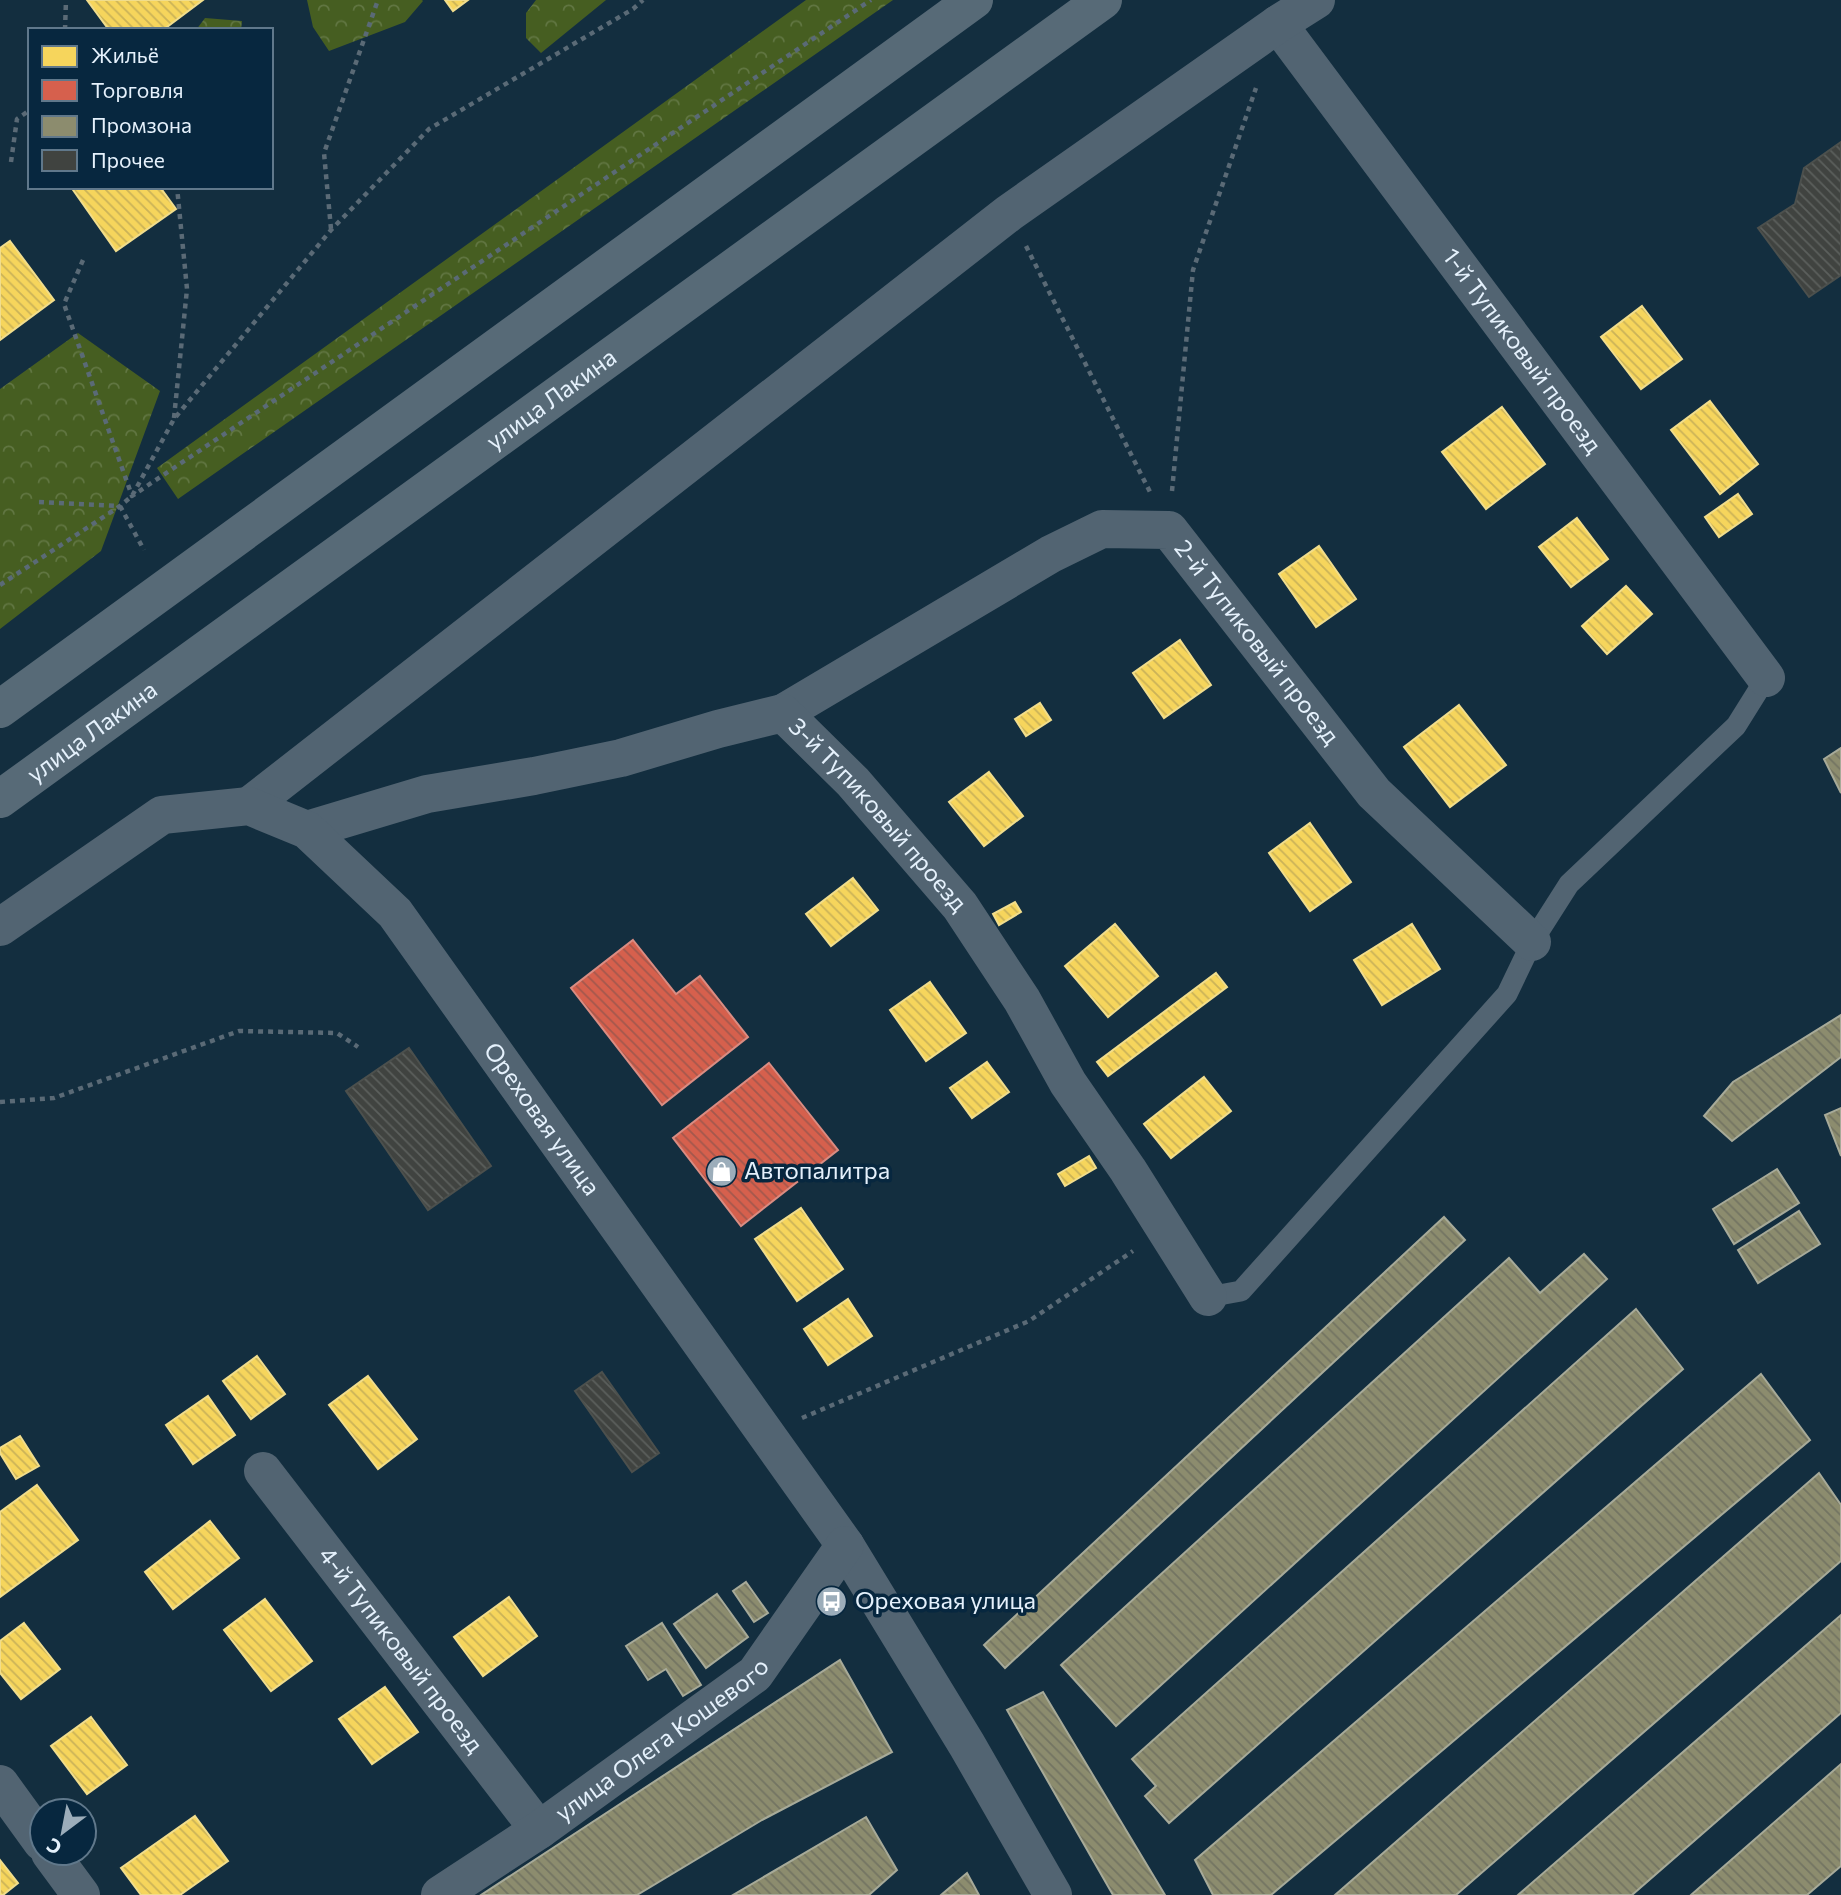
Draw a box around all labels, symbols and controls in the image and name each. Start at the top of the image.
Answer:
legend [28,28,273,189]
text: Жильё [91,42,159,67]
text: Торговля [91,77,184,102]
text: Промзона [91,112,192,137]
text: Прочее [91,147,165,172]
street label: 1-й Тупиковый проезд [1437,242,1609,458]
street label: улица Лакина [480,342,621,455]
street label: 2-й Тупиковый проезд [1169,534,1346,749]
street label: улица Лакина [21,674,162,788]
street label: 3-й Тупиковый проезд [783,711,974,917]
street label: Ореховая улица [479,1036,607,1200]
shop icon: Автопалитра [704,1154,738,1188]
place label: Автопалитра [744,1155,890,1184]
street label: 4-й Тупиковый проезд [314,1540,490,1758]
bus stop icon: Ореховая улица [815,1584,849,1618]
place label: Ореховая улица [855,1585,1036,1614]
street label: улица Олега Кошевого [549,1653,774,1827]
north arrow [28,1797,98,1867]
text: С [42,1834,65,1860]

